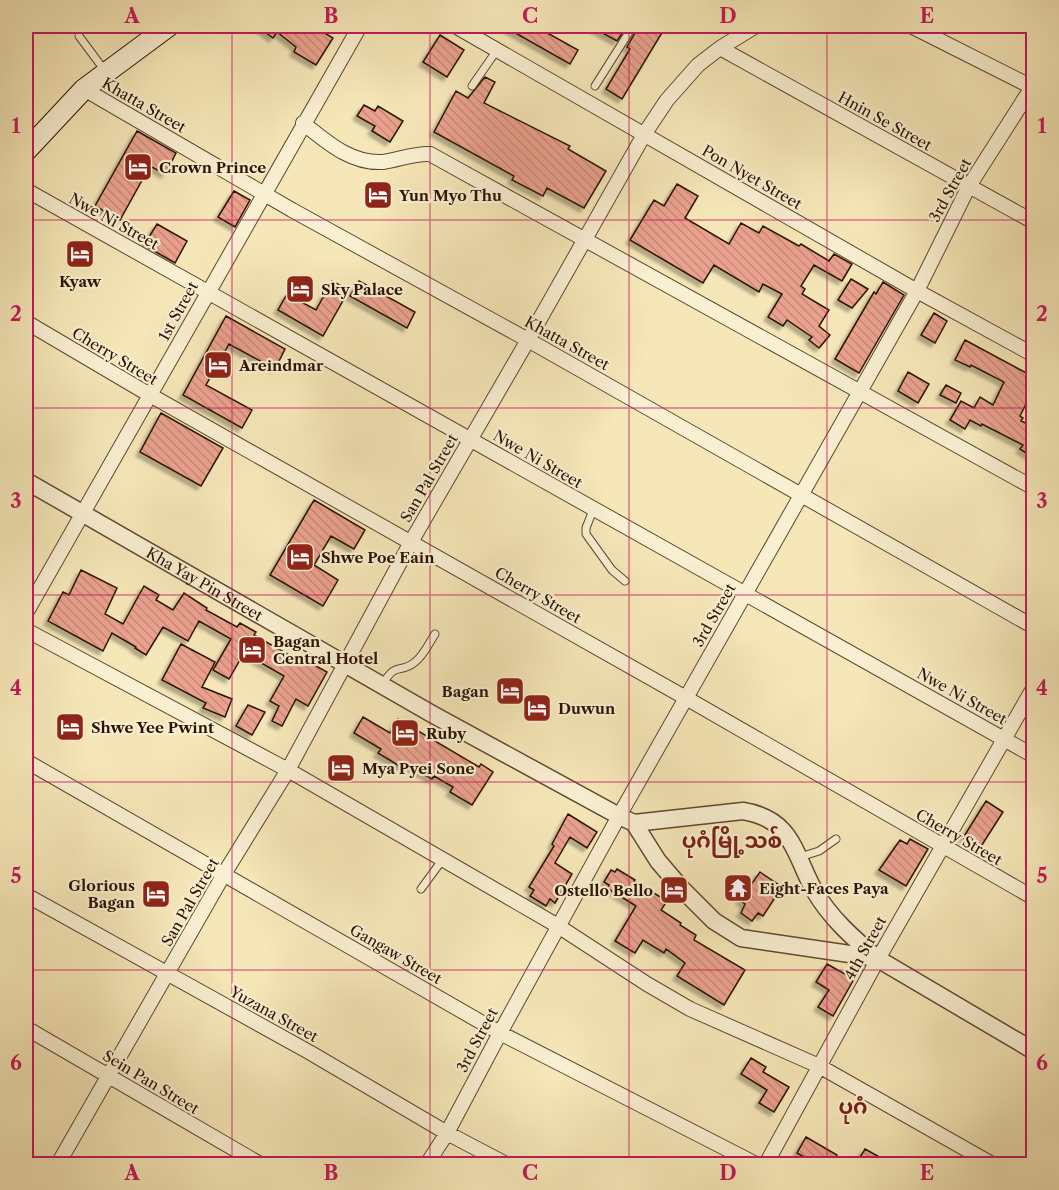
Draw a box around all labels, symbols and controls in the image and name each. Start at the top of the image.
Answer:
text: A [123,4,140,28]
text: B [324,4,339,28]
text: C [522,4,538,28]
text: D [719,4,737,28]
text: E [920,4,934,28]
street label: Khatta Street [99,73,190,137]
street label: Hnin Se Street [835,87,936,155]
text: 1 [12,114,21,138]
text: 1 [1038,114,1047,138]
street label: Pon Nyet Street [699,141,806,214]
hotel icon: Crown Prince [122,151,154,183]
street label: 3rd Street [925,154,976,225]
place label: Crown Prince [159,158,266,177]
hotel icon: Yun Myo Thu [362,179,394,211]
place label: Yun Myo Thu [398,186,502,205]
street label: Nwe Ni Street [66,189,163,254]
hotel icon: Kyaw [64,238,96,270]
place label: Kyaw [59,272,102,291]
hotel icon: Sky Palace [284,273,316,305]
street label: 1st Street [154,278,202,344]
place label: Sky Palace [321,280,403,299]
text: 2 [10,302,22,326]
text: 2 [1036,302,1048,326]
street label: Khatta Street [521,312,613,374]
street label: Cherry Street [69,323,162,389]
hotel icon: Areindmar [202,349,234,381]
place label: Areindmar [238,356,324,375]
street label: Nwe Ni Street [490,426,587,493]
street label: San Pal Street [396,430,462,526]
text: 3 [10,489,22,513]
text: 3 [1036,489,1048,513]
hotel icon: Shwe Poe Eain [284,541,316,573]
street label: Kha Yay Pin Street [143,543,267,625]
place label: Shwe Poe Eain [321,548,435,567]
street label: Cherry Street [492,563,585,628]
street label: 3rd Street [688,579,740,650]
place label: Bagan Central Hotel [273,632,378,668]
hotel icon: Bagan Central Hotel [236,634,268,666]
street label: Nwe Ni Street [914,664,1011,729]
hotel icon: Bagan [494,675,526,707]
text: 4 [10,676,22,700]
text: 4 [1036,676,1048,700]
place label: Bagan [442,682,490,701]
hotel icon: Duwun [521,692,553,724]
place label: Duwun [558,699,616,718]
hotel icon: Shwe Yee Pwint [54,711,86,743]
hotel icon: Ruby [389,717,421,749]
place label: Shwe Yee Pwint [91,718,214,737]
place label: Ruby [426,724,467,743]
hotel icon: Mya Pyei Sone [325,752,357,784]
place label: Mya Pyei Sone [362,759,475,778]
street label: Cherry Street [913,805,1006,870]
district label: ပုဂံမြို့သစ် [682,825,782,858]
street label: San Pal Street [157,854,223,950]
text: 5 [10,864,22,888]
text: 5 [1036,864,1048,888]
temple icon: Eight-Faces Paya [722,872,754,904]
hotel icon: Ostello Bello [658,874,690,906]
place label: Glorious Bagan [68,876,136,912]
hotel icon: Glorious Bagan [140,878,172,910]
place label: Eight-Faces Paya [759,879,889,898]
place label: Ostello Bello [554,881,653,900]
street label: 4th Street [840,912,891,983]
street label: Gangaw Street [347,920,446,988]
street label: Yuzana Street [226,981,322,1046]
street label: 3rd Street [452,1004,502,1075]
street label: Sein Pan Street [99,1046,203,1119]
text: 6 [10,1051,22,1075]
text: 6 [1036,1051,1048,1075]
district label: ပုဂံ [838,1094,868,1124]
text: A [123,1161,140,1185]
text: B [324,1161,339,1185]
text: C [522,1161,538,1185]
text: D [719,1161,737,1185]
text: E [920,1161,934,1185]

